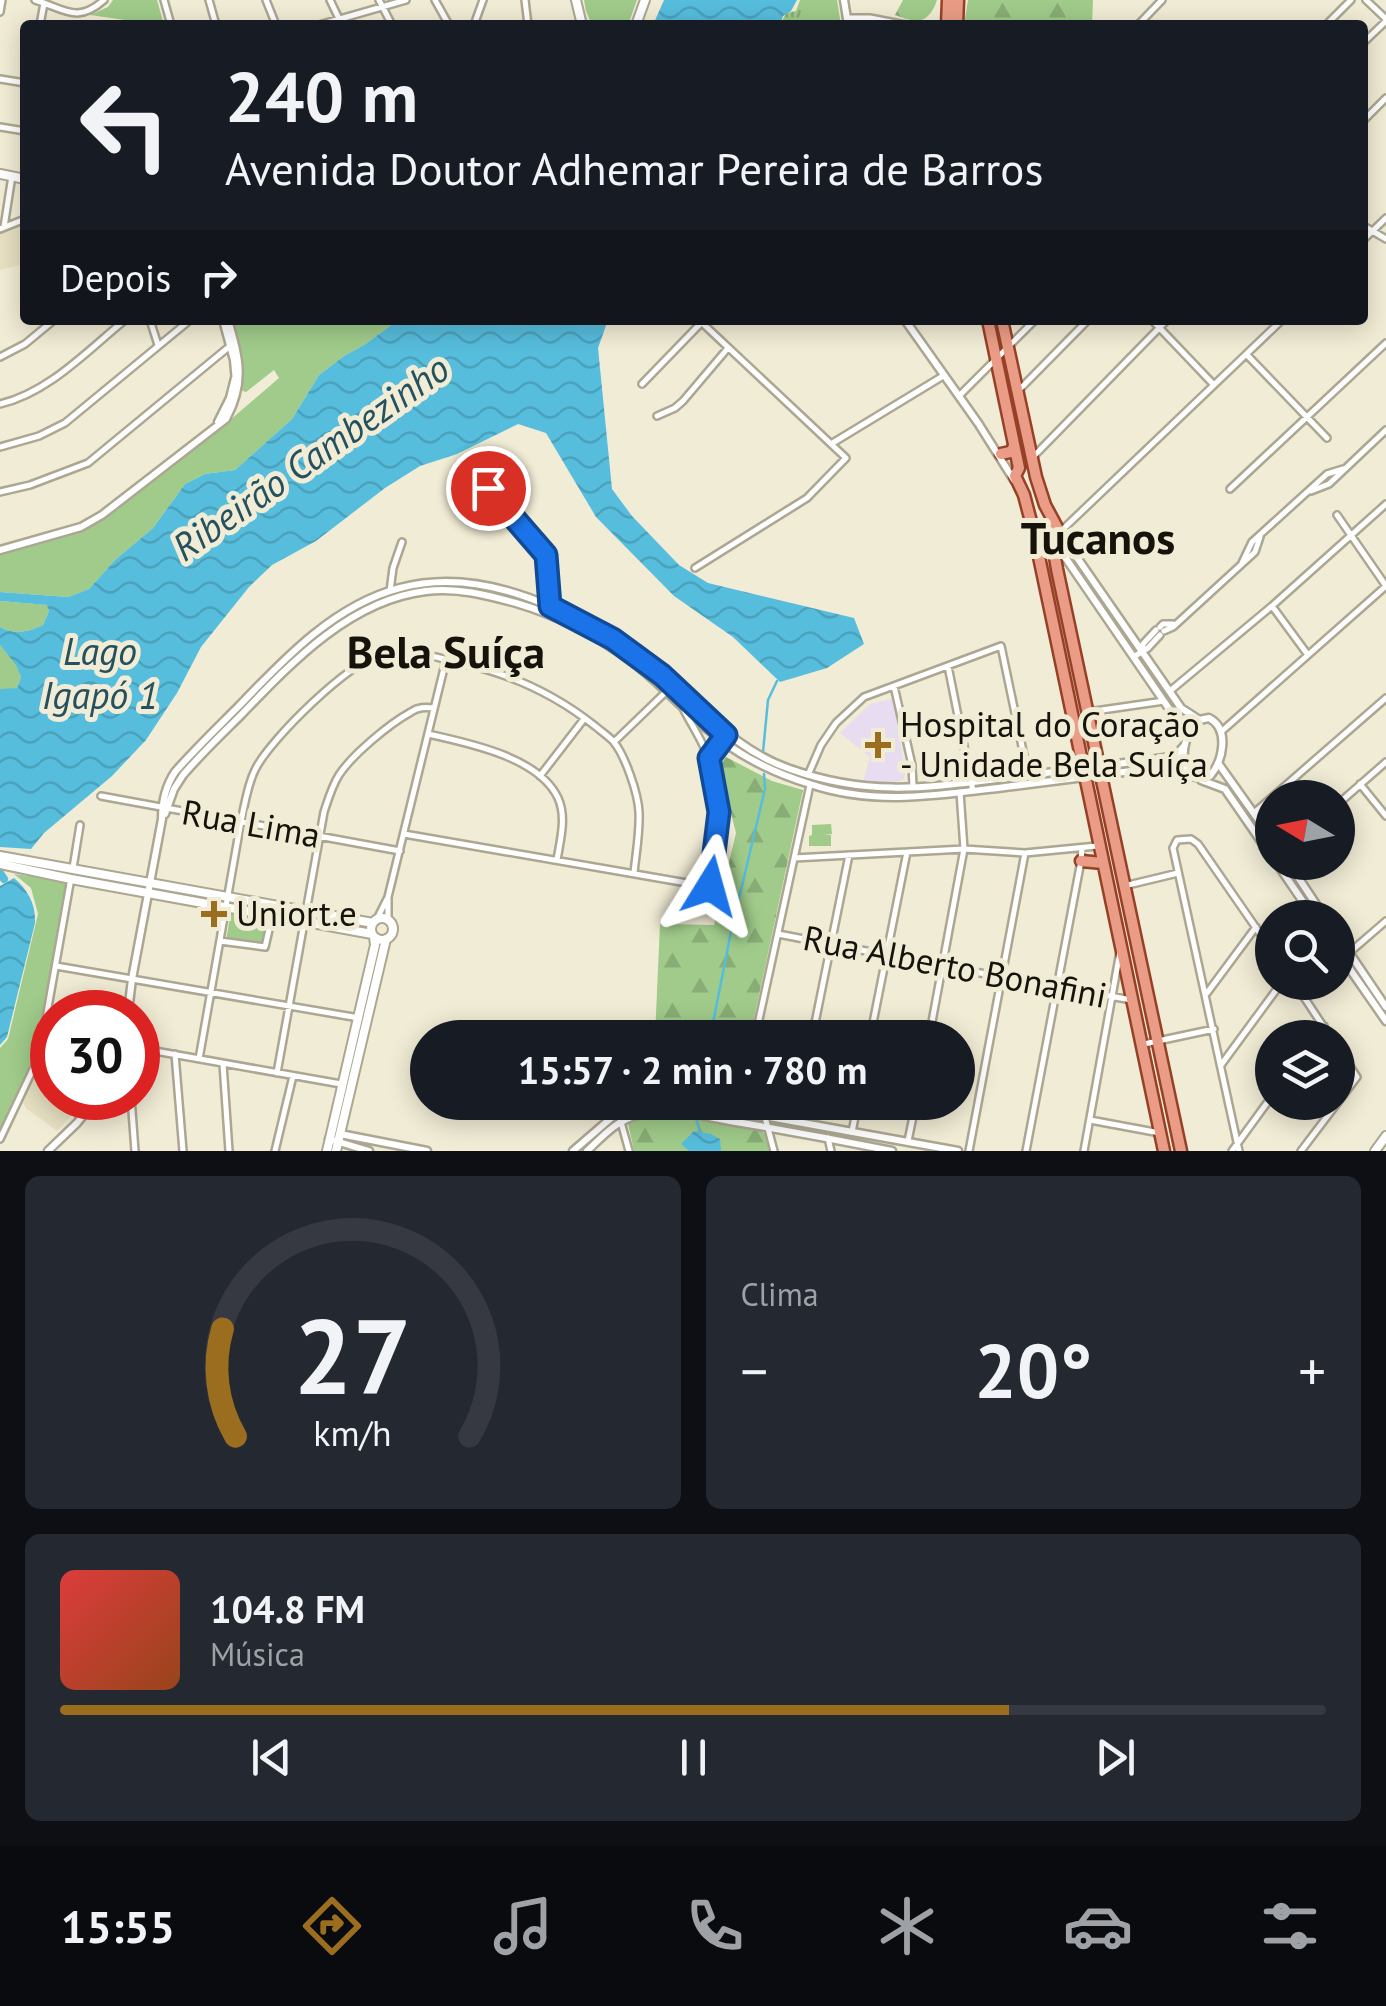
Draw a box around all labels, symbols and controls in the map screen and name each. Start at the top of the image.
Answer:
text: 240 m [225,51,418,141]
icon: left [60,60,190,190]
text: Avenida Doutor Adhemar Pereira de Barros [225,139,1043,197]
icon: right [191,250,246,305]
text: Depois [60,253,171,302]
water label: Ribeirão Cambezinho [162,343,458,571]
pin [446,446,531,531]
icon: arrive [461,461,516,516]
district label: Tucanos [1021,508,1175,566]
district label: Bela Suíça [347,622,545,680]
water label: Lago Igapó 1 [42,626,158,719]
place label: Hospital do Coração - Unidade Bela Suíça [900,701,1208,787]
marker: Hospital do Coração - Unidade Bela Suíça [865,732,891,758]
north arrow [1255,780,1355,880]
map controls [1255,780,1355,1120]
street label: Rua Lima [179,788,324,858]
position arrow [658,834,762,938]
place label: Uniort.e [236,890,357,936]
button: search [1255,900,1355,1000]
marker: Uniort.e [201,901,227,927]
street label: Rua Alberto Bonafini [800,914,1111,1018]
speed limit sign: 30 [30,990,160,1120]
button: layers [1255,1020,1355,1120]
text: 15:57 · 2 min · 780 m [518,1045,867,1094]
text: Clima [741,1273,819,1315]
text: 27 [294,1288,412,1423]
text: 20° [974,1322,1092,1419]
text: − [741,1335,768,1406]
text: + [1298,1335,1326,1406]
text: km/h [314,1410,392,1456]
text: 104.8 FM [210,1584,365,1633]
text: Música [210,1633,305,1675]
icon: previous [244,1730,299,1785]
icon: pause [666,1730,721,1785]
icon: next [1088,1730,1143,1785]
icon: directions [297,1891,367,1961]
icon: music [488,1891,558,1961]
icon: phone [680,1891,750,1961]
icon: climate [872,1891,942,1961]
icon: car [1063,1891,1133,1961]
icon: filters [1255,1891,1325,1961]
text: 15:55 [61,1897,175,1955]

